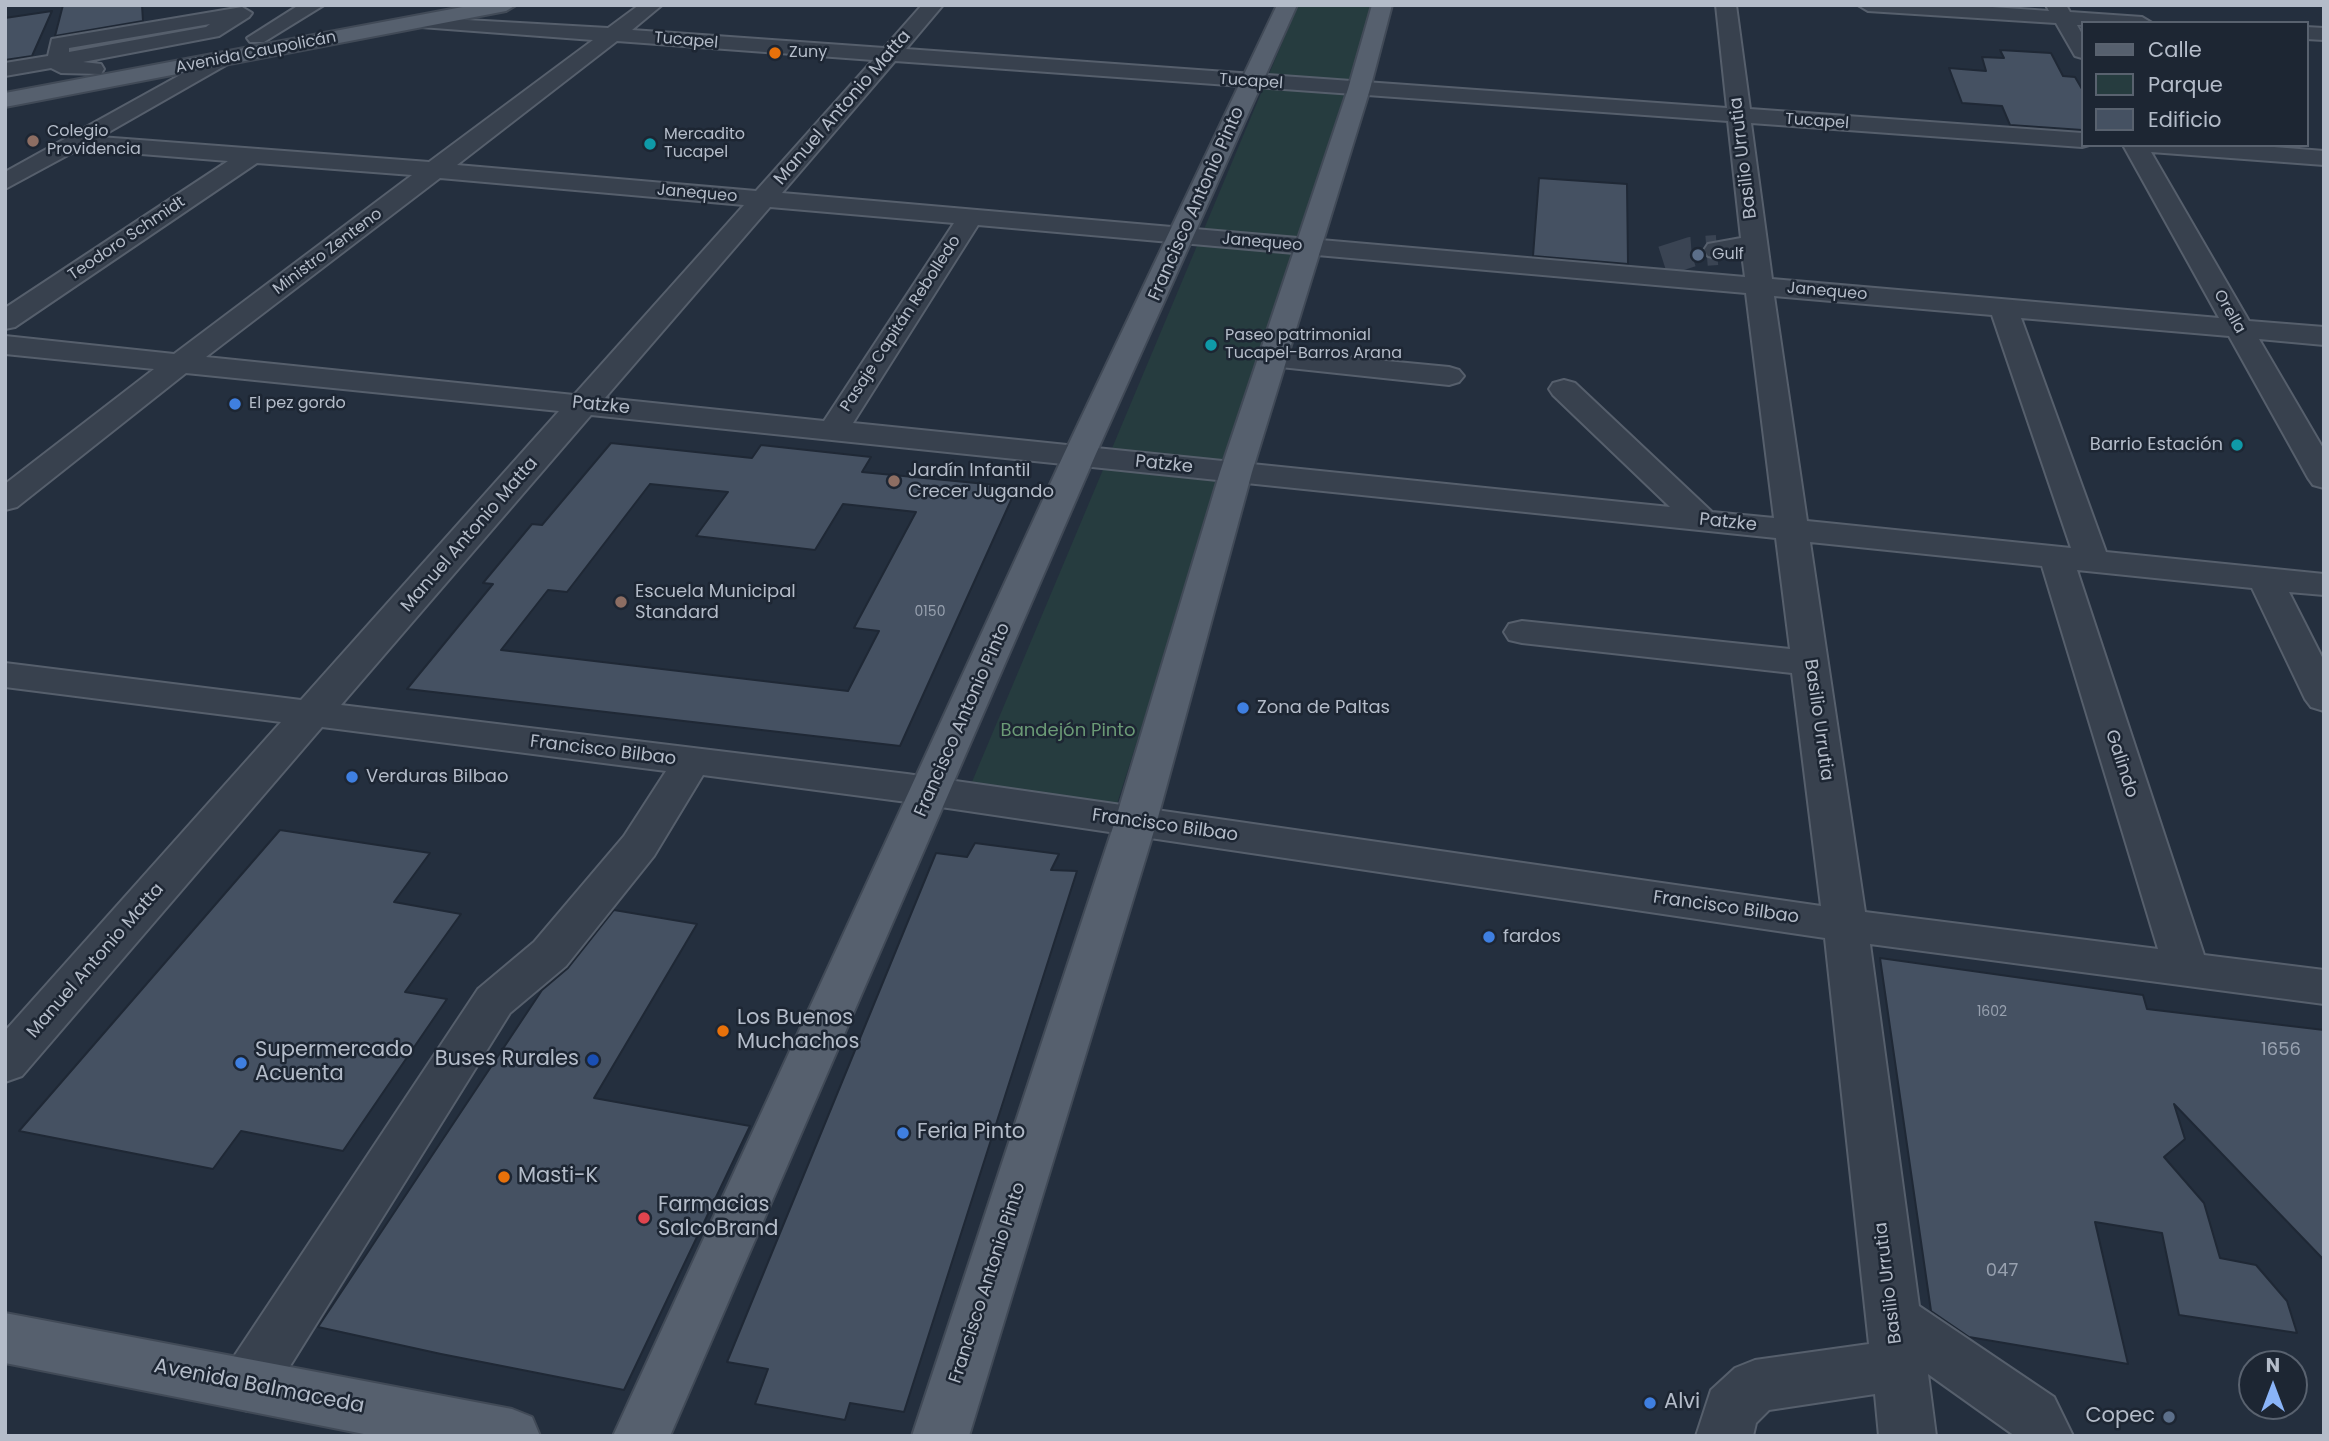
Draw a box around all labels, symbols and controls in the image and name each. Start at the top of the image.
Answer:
legend [2080,21,2308,147]
street label: Manuel Antonio Matta [770,26,916,190]
street label: Avenida Caupolicán [174,28,338,78]
street label: Tucapel [653,29,719,53]
text: Calle [2148,35,2202,64]
place label: Zuny [789,43,827,63]
marker: Zuny [767,45,783,61]
street label: Tucapel [1218,70,1284,94]
text: Parque [2148,70,2223,99]
street label: Basilio Urrutia [1726,96,1762,220]
street label: Francisco Antonio Pinto [1144,104,1250,304]
text: Edificio [2148,105,2222,134]
street label: Tucapel [1784,110,1850,134]
place label: Colegio Providencia [47,122,141,160]
place label: Mercadito Tucapel [664,125,745,163]
marker: Colegio Providencia [25,133,41,149]
marker: Mercadito Tucapel [642,136,658,152]
street label: Janequeo [656,181,738,207]
street label: Teodoro Schmidt [65,193,189,285]
street label: Ministro Zenteno [270,205,386,299]
street label: Janequeo [1221,230,1303,256]
street label: Pasaje Capitán Rebolledo [837,232,965,416]
place label: Gulf [1712,245,1744,265]
marker: Gulf [1690,247,1706,263]
street label: Janequeo [1786,279,1868,305]
street label: Orella [2209,287,2249,337]
place label: Paseo patrimonial Tucapel-Barros Arana [1225,326,1402,364]
marker: Paseo patrimonial Tucapel-Barros Arana [1203,337,1219,353]
street label: Patzke [571,392,631,420]
place label: El pez gordo [249,394,346,414]
marker: El pez gordo [227,396,243,412]
place label: Barrio Estación [2090,434,2223,456]
marker: Barrio Estación [2229,437,2245,453]
street label: Patzke [1134,451,1194,479]
street label: Manuel Antonio Matta [397,453,543,617]
place label: Jardín Infantil Crecer Jugando [908,460,1054,503]
marker: Jardín Infantil Crecer Jugando [886,473,902,489]
street label: Patzke [1698,509,1758,537]
place label: Escuela Municipal Standard [635,581,796,624]
marker: Escuela Municipal Standard [613,594,629,610]
house number: 0150 [915,604,945,620]
street label: Francisco Antonio Pinto [910,620,1016,820]
street label: Basilio Urrutia [1799,658,1837,782]
place label: Zona de Paltas [1257,697,1390,719]
marker: Zona de Paltas [1235,700,1251,716]
park label: Bandejón Pinto [1001,720,1135,742]
street label: Galindo [2100,727,2142,801]
street label: Francisco Bilbao [529,731,677,771]
place label: Verduras Bilbao [366,766,509,788]
marker: Verduras Bilbao [344,769,360,785]
street label: Francisco Bilbao [1091,805,1239,847]
street label: Manuel Antonio Matta [23,879,169,1043]
street label: Francisco Bilbao [1652,887,1800,929]
place label: fardos [1503,926,1561,948]
marker: fardos [1481,929,1497,945]
house number: 1602 [1977,1004,2007,1020]
place label: Los Buenos Muchachos [737,1006,859,1056]
marker: Los Buenos Muchachos [715,1023,731,1039]
place label: Supermercado Acuenta [255,1038,413,1088]
house number: 1656 [2261,1039,2301,1061]
place label: Buses Rurales [435,1047,579,1073]
marker: Buses Rurales [585,1052,601,1068]
marker: Supermercado Acuenta [233,1055,249,1071]
place label: Feria Pinto [917,1120,1025,1146]
marker: Feria Pinto [895,1125,911,1141]
place label: Masti-K [518,1164,598,1190]
marker: Masti-K [496,1169,512,1185]
street label: Francisco Antonio Pinto [945,1180,1031,1386]
place label: Farmacias SalcoBrand [658,1193,778,1243]
marker: Farmacias SalcoBrand [636,1210,652,1226]
street label: Basilio Urrutia [1871,1221,1907,1345]
house number: 047 [1986,1260,2018,1282]
north arrow [2238,1350,2308,1420]
text: N [2266,1352,2280,1379]
street label: Avenida Balmaceda [152,1354,366,1420]
place label: Alvi [1664,1390,1700,1416]
marker: Alvi [1642,1395,1658,1411]
place label: Copec [2085,1404,2155,1430]
marker: Copec [2161,1409,2177,1425]

